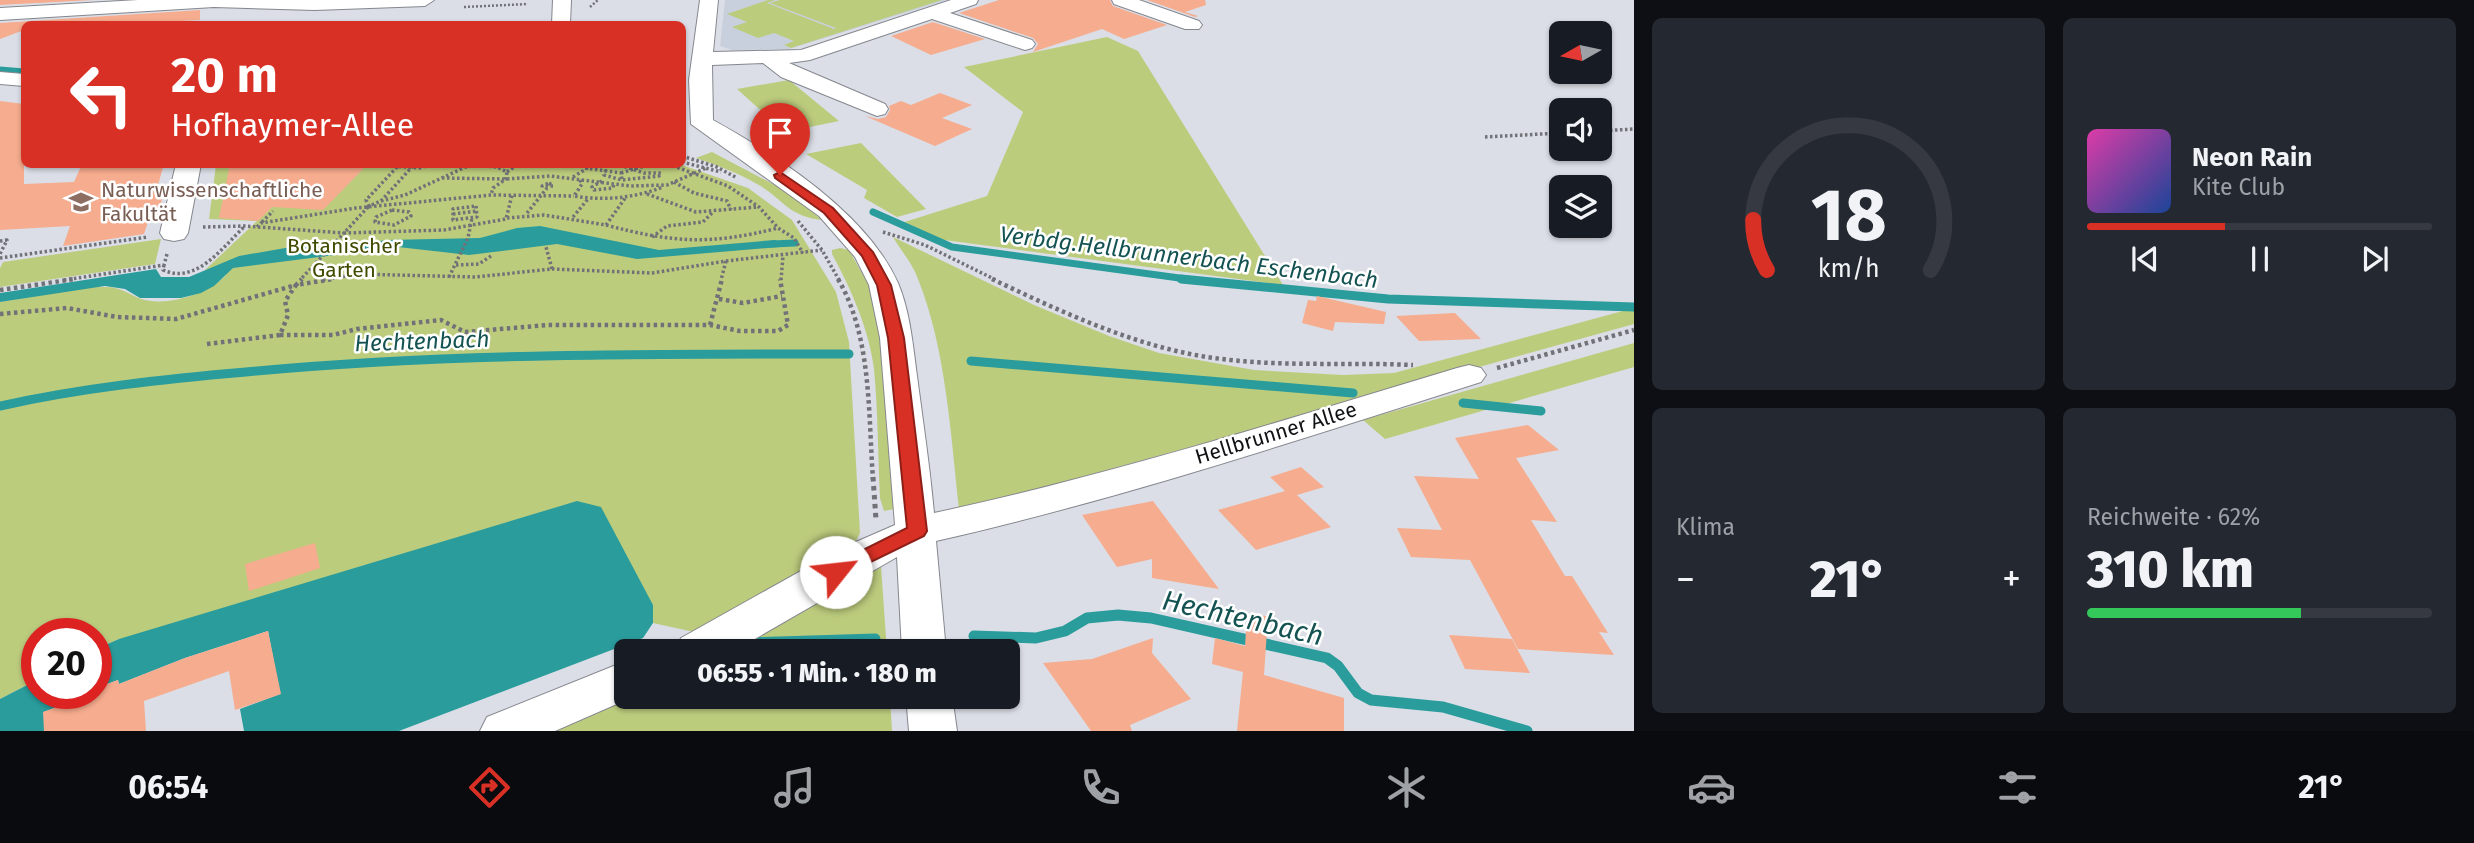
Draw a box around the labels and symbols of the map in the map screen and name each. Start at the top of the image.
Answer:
north arrow [1549,21,1612,84]
pin [750,103,810,175]
place label: Naturwissenschaftliche Fakultät [101,177,323,227]
school or university icon: Naturwissenschaftliche Fakultät [67,188,95,216]
water label: Verbdg.Hellbrunnerbach Eschenbach [998,220,1380,294]
park label: Botanischer Garten [287,233,401,283]
water label: Hechtenbach [354,325,490,357]
street label: Hellbrunner Allee [1192,396,1360,470]
position arrow [799,535,873,609]
water label: Hechtenbach [1159,583,1327,653]
speed limit sign: 20 [21,618,112,709]

